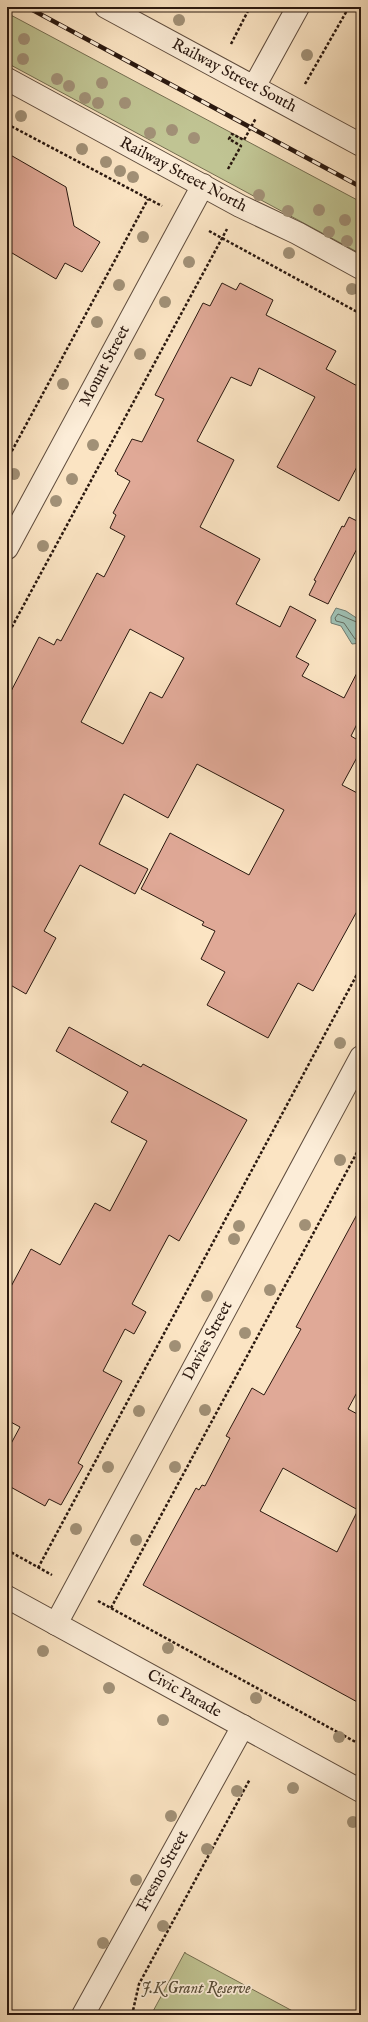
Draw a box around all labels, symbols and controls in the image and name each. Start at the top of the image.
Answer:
street label: Railway Street South [168,35,300,118]
street label: Railway Street North [116,133,250,217]
street label: Mount Street [75,322,135,410]
street label: Davies Street [179,1297,238,1384]
street label: Civic Parade [143,1665,225,1723]
street label: Fresno Street [133,1827,194,1915]
park label: J.K Grant Reserve [141,1979,251,1999]

